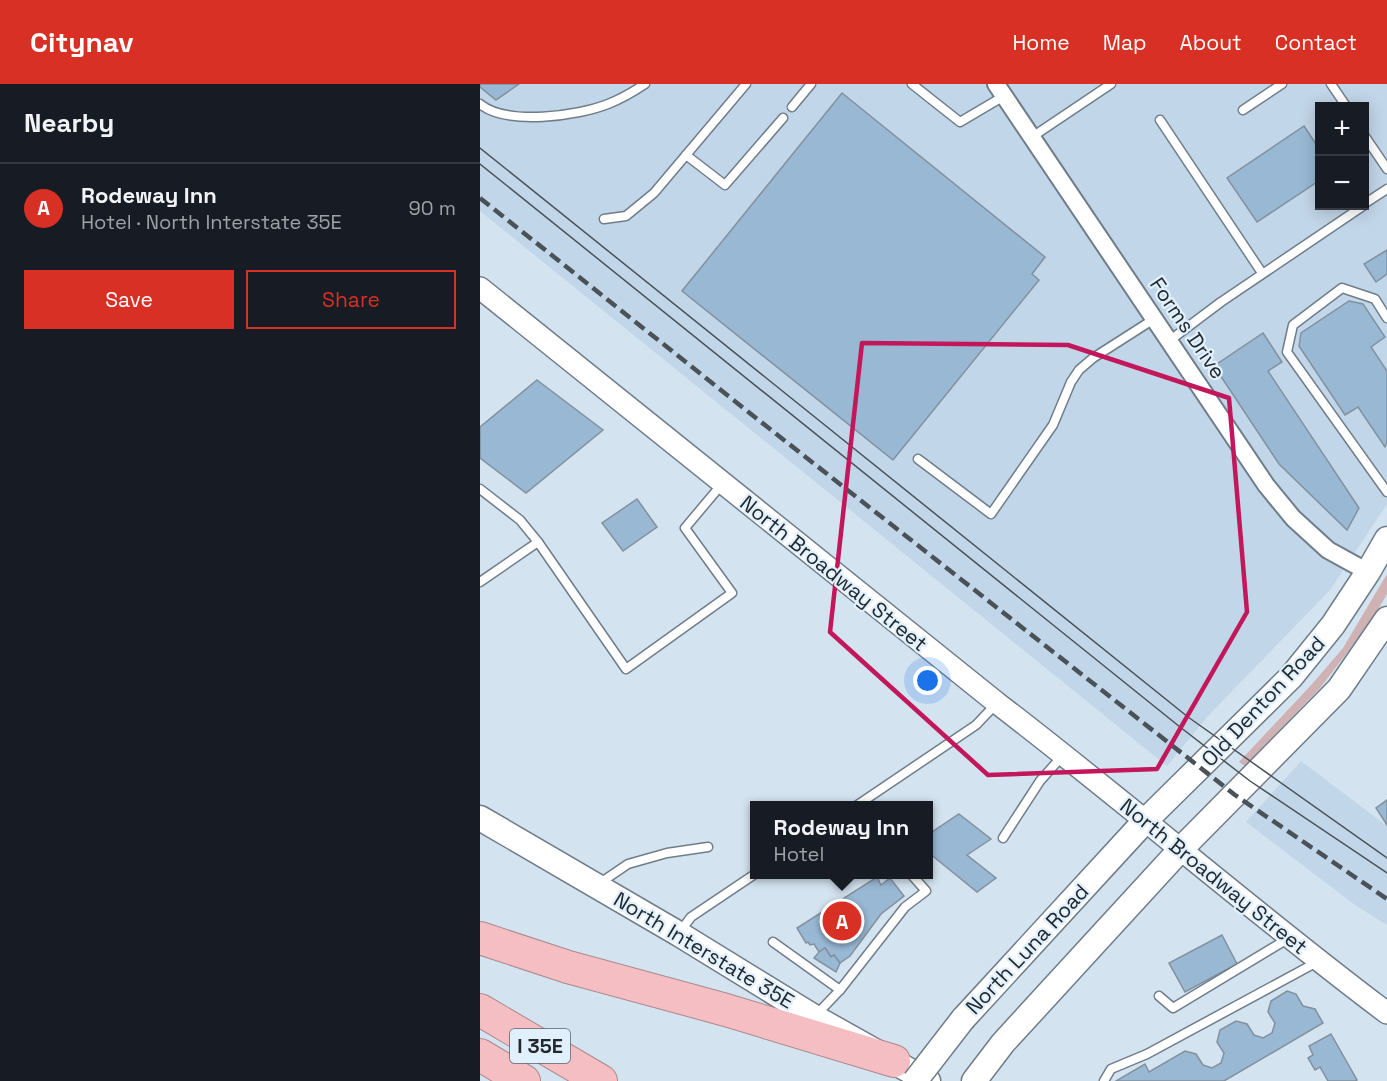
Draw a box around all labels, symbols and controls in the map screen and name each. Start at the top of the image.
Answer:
text: Citynav [30,24,134,60]
text: Home [1012,29,1070,56]
text: Map [1103,29,1147,56]
text: About [1180,29,1242,56]
text: Contact [1275,29,1357,56]
map controls [1315,102,1369,210]
button: + [1315,102,1369,156]
text: Nearby [24,106,114,140]
button: − [1315,156,1369,210]
text: Rodeway Inn [81,181,217,209]
text: A [37,195,50,221]
text: 90 m [409,195,456,221]
text: Hotel · North Interstate 35E [81,209,342,235]
button: Save [24,270,234,329]
button: Share [246,270,456,329]
street label: Forms Drive [1144,272,1232,384]
street label: North Broadway Street [735,489,933,657]
street label: Old Denton Road [1195,630,1331,772]
your location [913,666,942,695]
street label: North Broadway Street [1115,792,1313,960]
popup [750,801,933,879]
text: Rodeway Inn [774,813,909,841]
text: Hotel [774,841,824,867]
street label: North Luna Road [960,878,1094,1020]
street label: North Interstate 35E [609,885,799,1015]
pin: A [822,898,862,944]
road number: I 35E [510,1029,570,1063]

